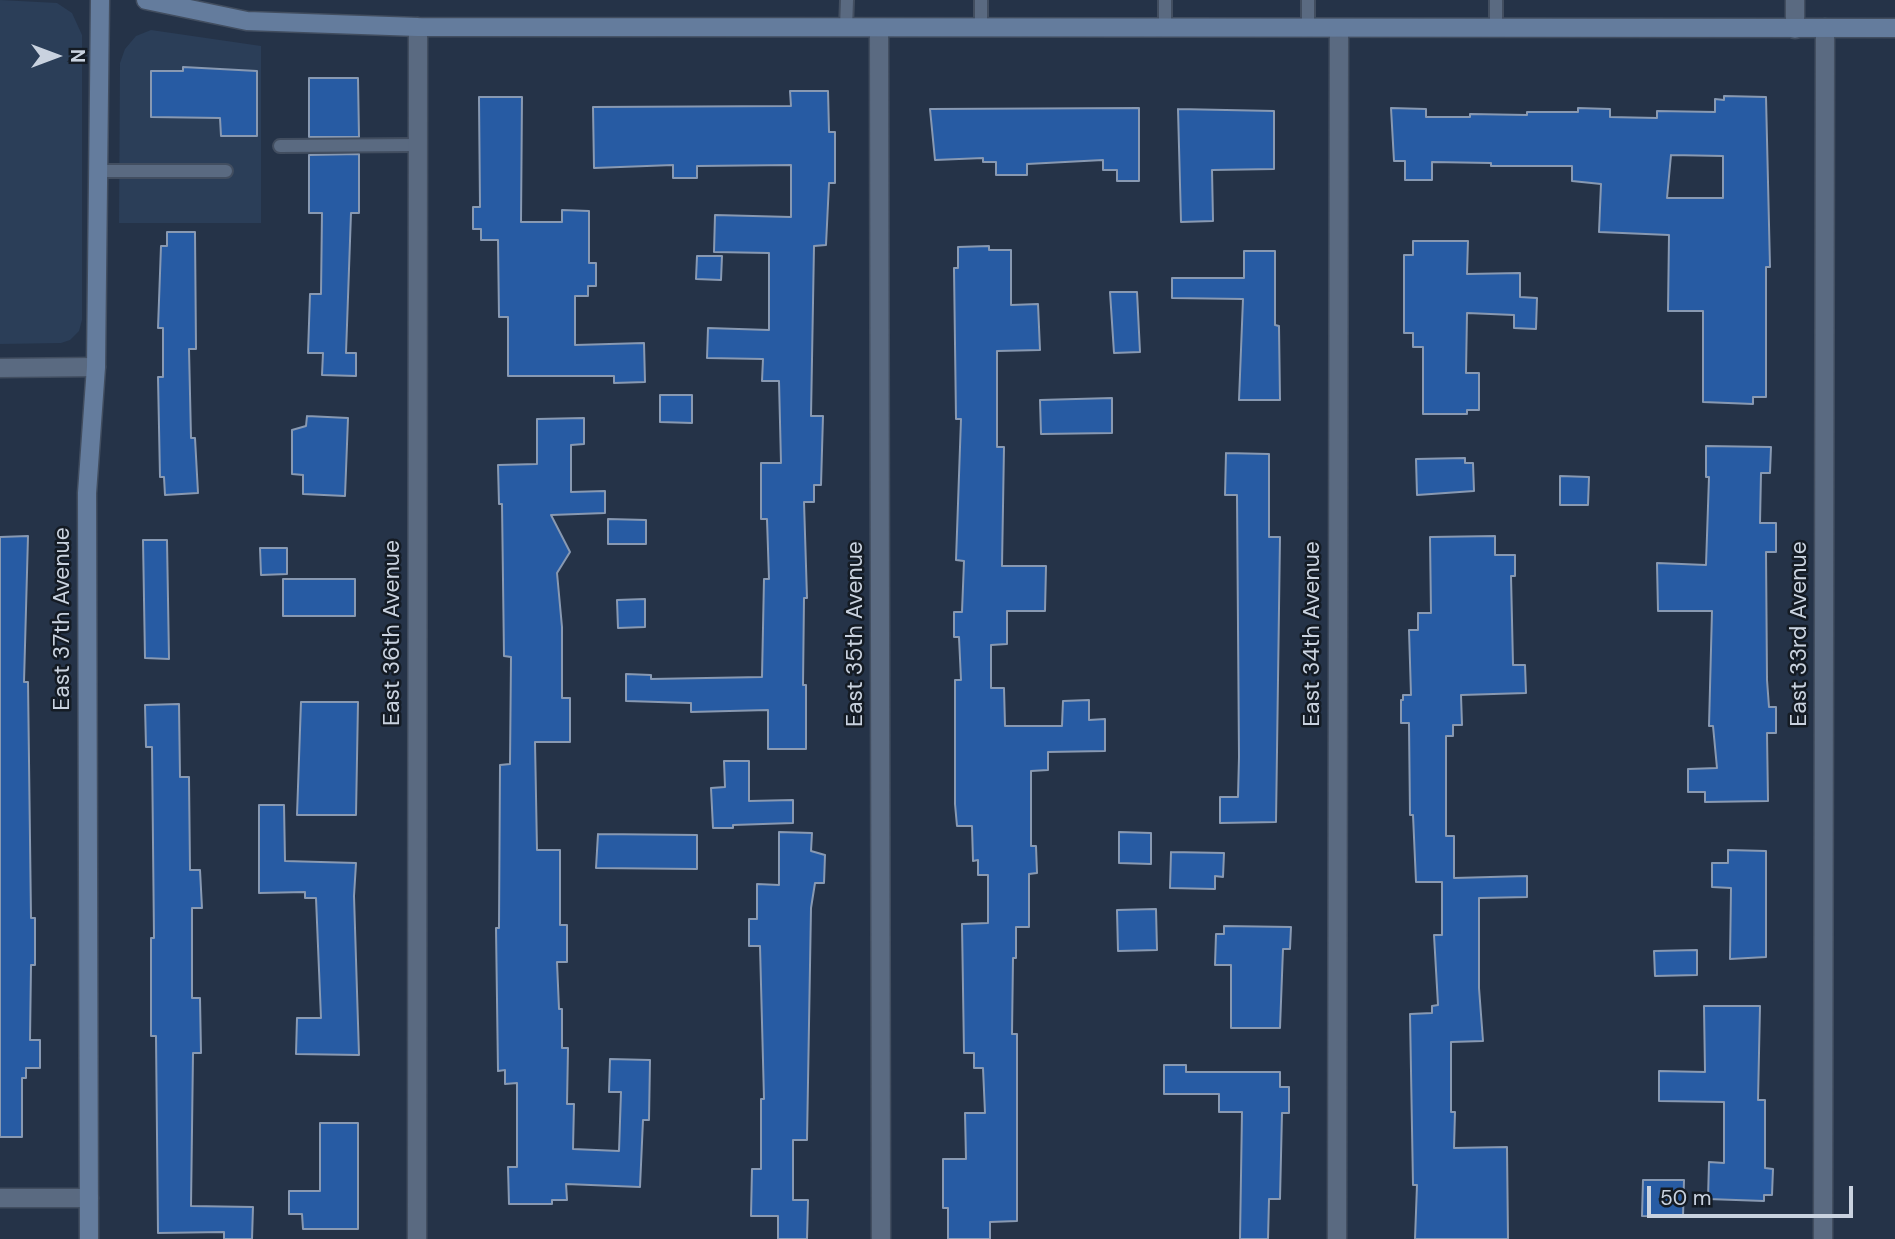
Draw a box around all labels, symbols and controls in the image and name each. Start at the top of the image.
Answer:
north arrow [21,21,91,91]
text: N [65,49,90,63]
street label: East 37th Avenue [49,527,77,711]
street label: East 36th Avenue [379,540,407,726]
street label: East 35th Avenue [842,541,870,727]
street label: East 34th Avenue [1299,541,1327,727]
street label: East 33rd Avenue [1786,541,1814,727]
scale bar [1650,1172,1856,1216]
text: 50 m [1660,1184,1711,1212]

